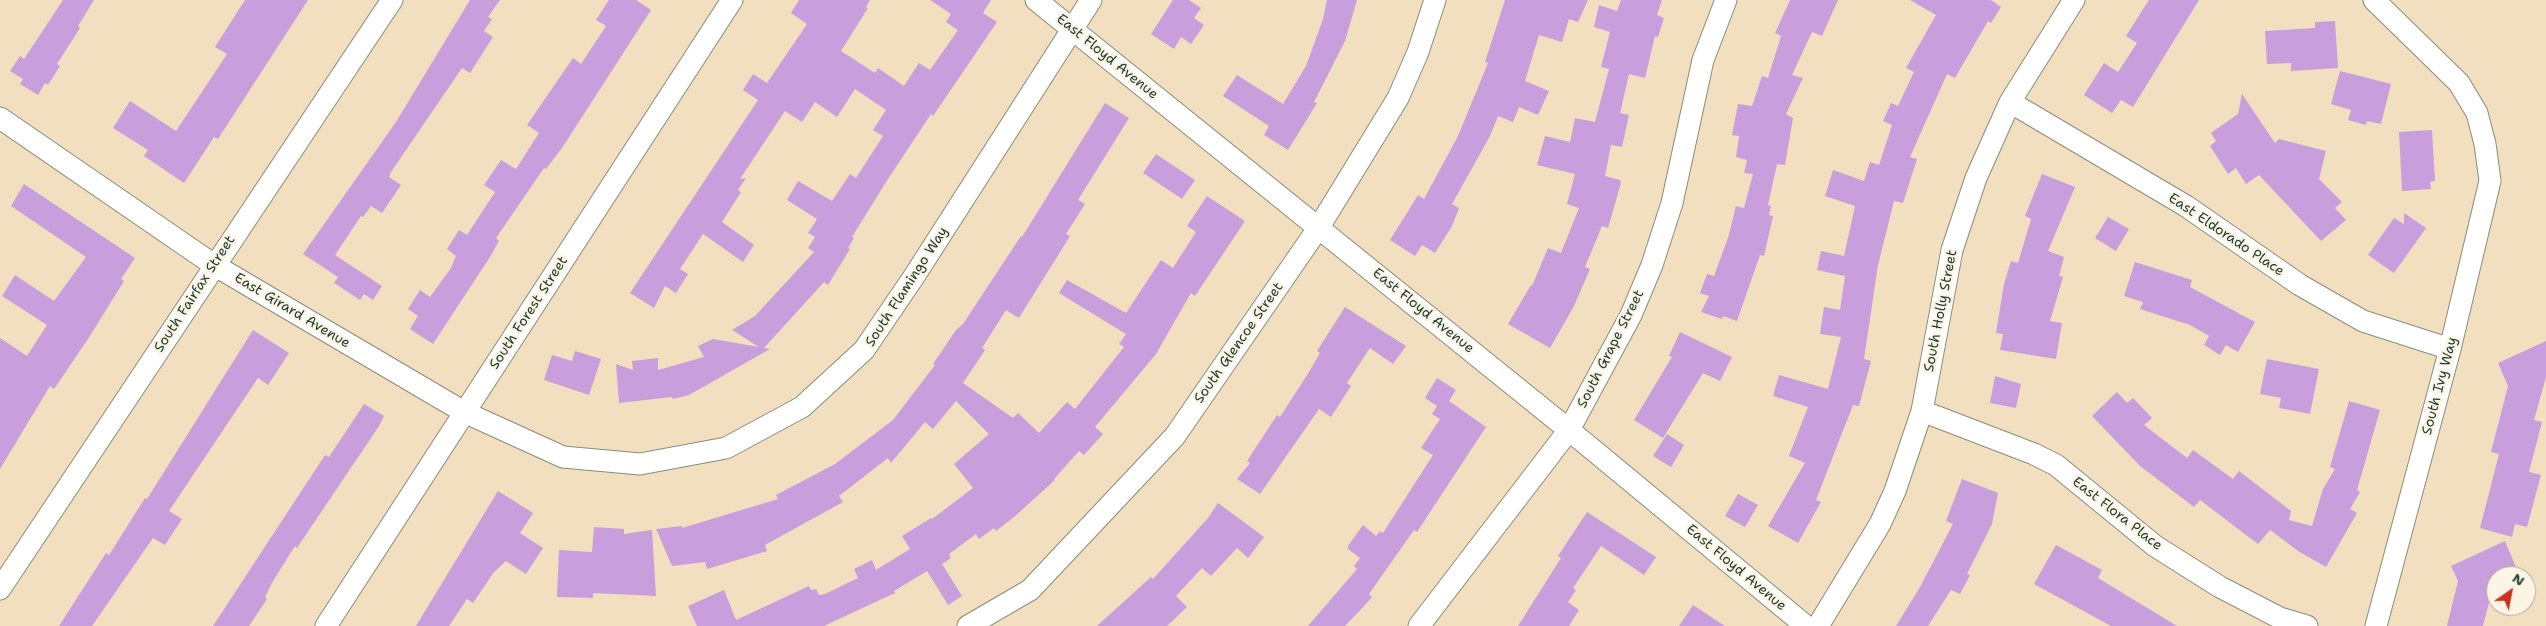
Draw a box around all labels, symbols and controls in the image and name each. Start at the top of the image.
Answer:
street label: East Floyd Avenue [1053,11,1161,103]
street label: East Eldorado Place [2165,190,2287,280]
street label: South Flamingo Way [862,224,952,350]
street label: South Fairfax Street [151,233,239,355]
street label: South Holly Street [1921,248,1961,374]
street label: South Forest Street [486,253,572,373]
street label: East Floyd Avenue [1369,265,1477,357]
street label: East Girard Avenue [231,270,353,352]
street label: South Glencoe Street [1191,279,1287,407]
street label: South Grape Street [1574,287,1648,411]
street label: South Ivy Way [2419,335,2461,437]
street label: East Flora Place [2069,474,2165,554]
street label: East Floyd Avenue [1682,521,1790,615]
north arrow [2486,566,2536,616]
text: N [2509,569,2528,590]

